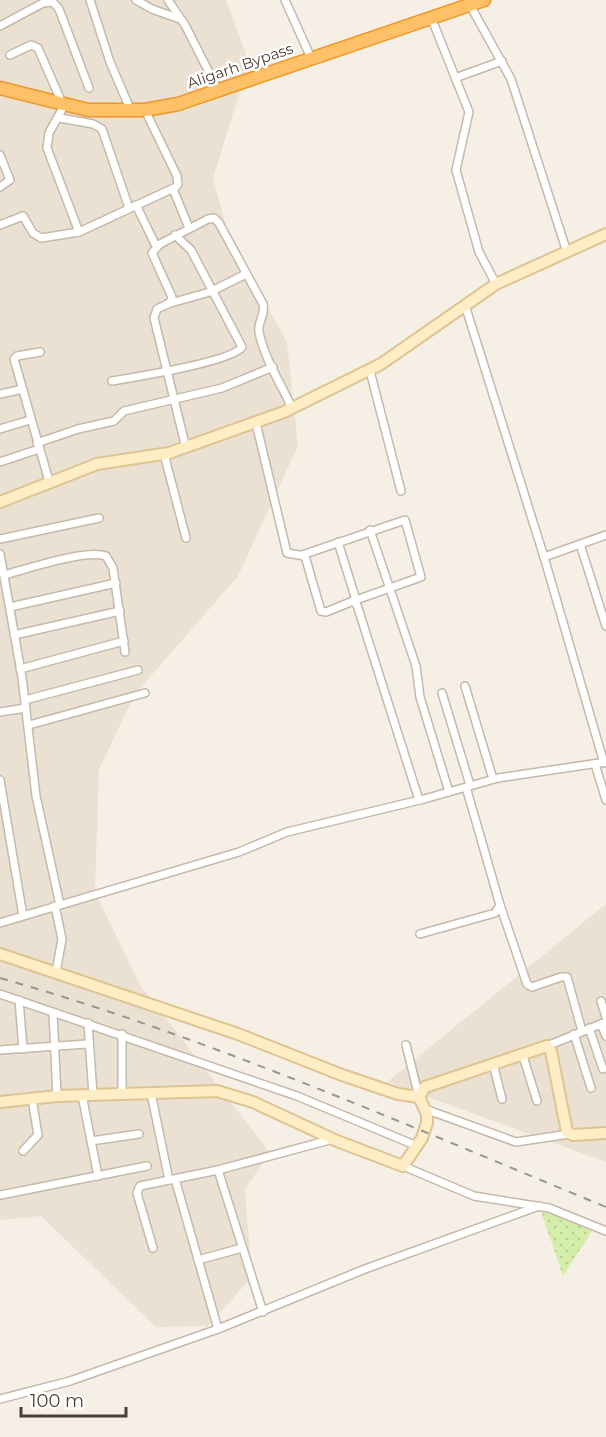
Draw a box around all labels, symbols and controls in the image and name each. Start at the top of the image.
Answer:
street label: Aligarh Bypass [184,38,295,93]
scale bar [21,1380,126,1418]
text: 100 m [30,1390,84,1412]

